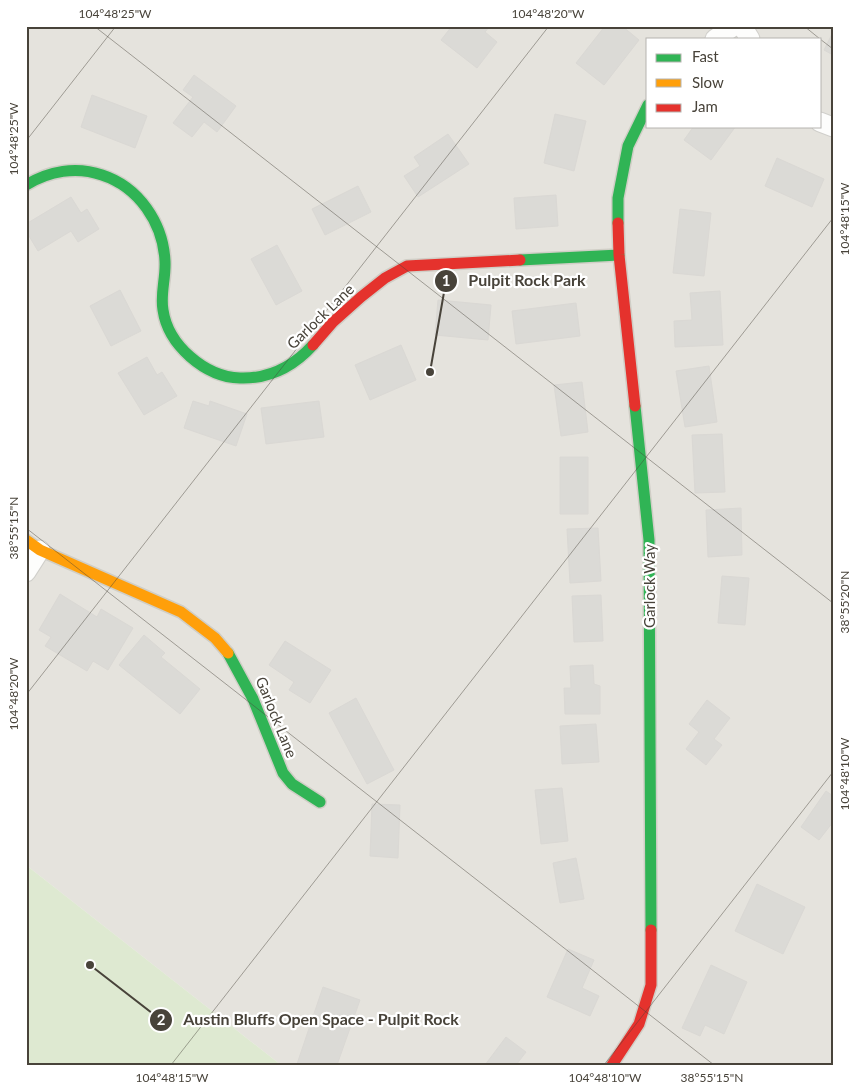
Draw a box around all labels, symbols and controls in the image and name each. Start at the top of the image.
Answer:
text: 104°48'25"W [78,6,152,21]
text: 104°48'20"W [511,6,585,21]
legend [646,38,822,128]
text: Fast [692,47,719,65]
text: Slow [692,73,724,91]
text: Jam [692,97,718,115]
text: 104°48'25"W [6,102,21,176]
text: 104°48'15"W [837,182,852,256]
callout: Pulpit Rock Park [433,265,595,296]
text: Pulpit Rock Park [468,270,586,289]
text: 1 [442,271,450,289]
street label: Garlock Lane [283,280,357,352]
text: 38°55'15"N [6,497,21,559]
street label: Garlock Way [640,544,658,628]
text: 38°55'20"N [837,571,852,633]
text: 104°48'20"W [6,657,21,731]
street label: Garlock Lane [253,674,301,760]
text: 104°48'10"W [837,737,852,811]
callout: Austin Bluffs Open Space - Pulpit Rock [148,1004,469,1035]
text: Austin Bluffs Open Space - Pulpit Rock [182,1009,459,1028]
text: 2 [157,1010,166,1028]
text: 104°48'15"W [135,1070,209,1085]
text: 104°48'10"W [568,1070,642,1085]
text: 38°55'15"N [681,1070,743,1085]

